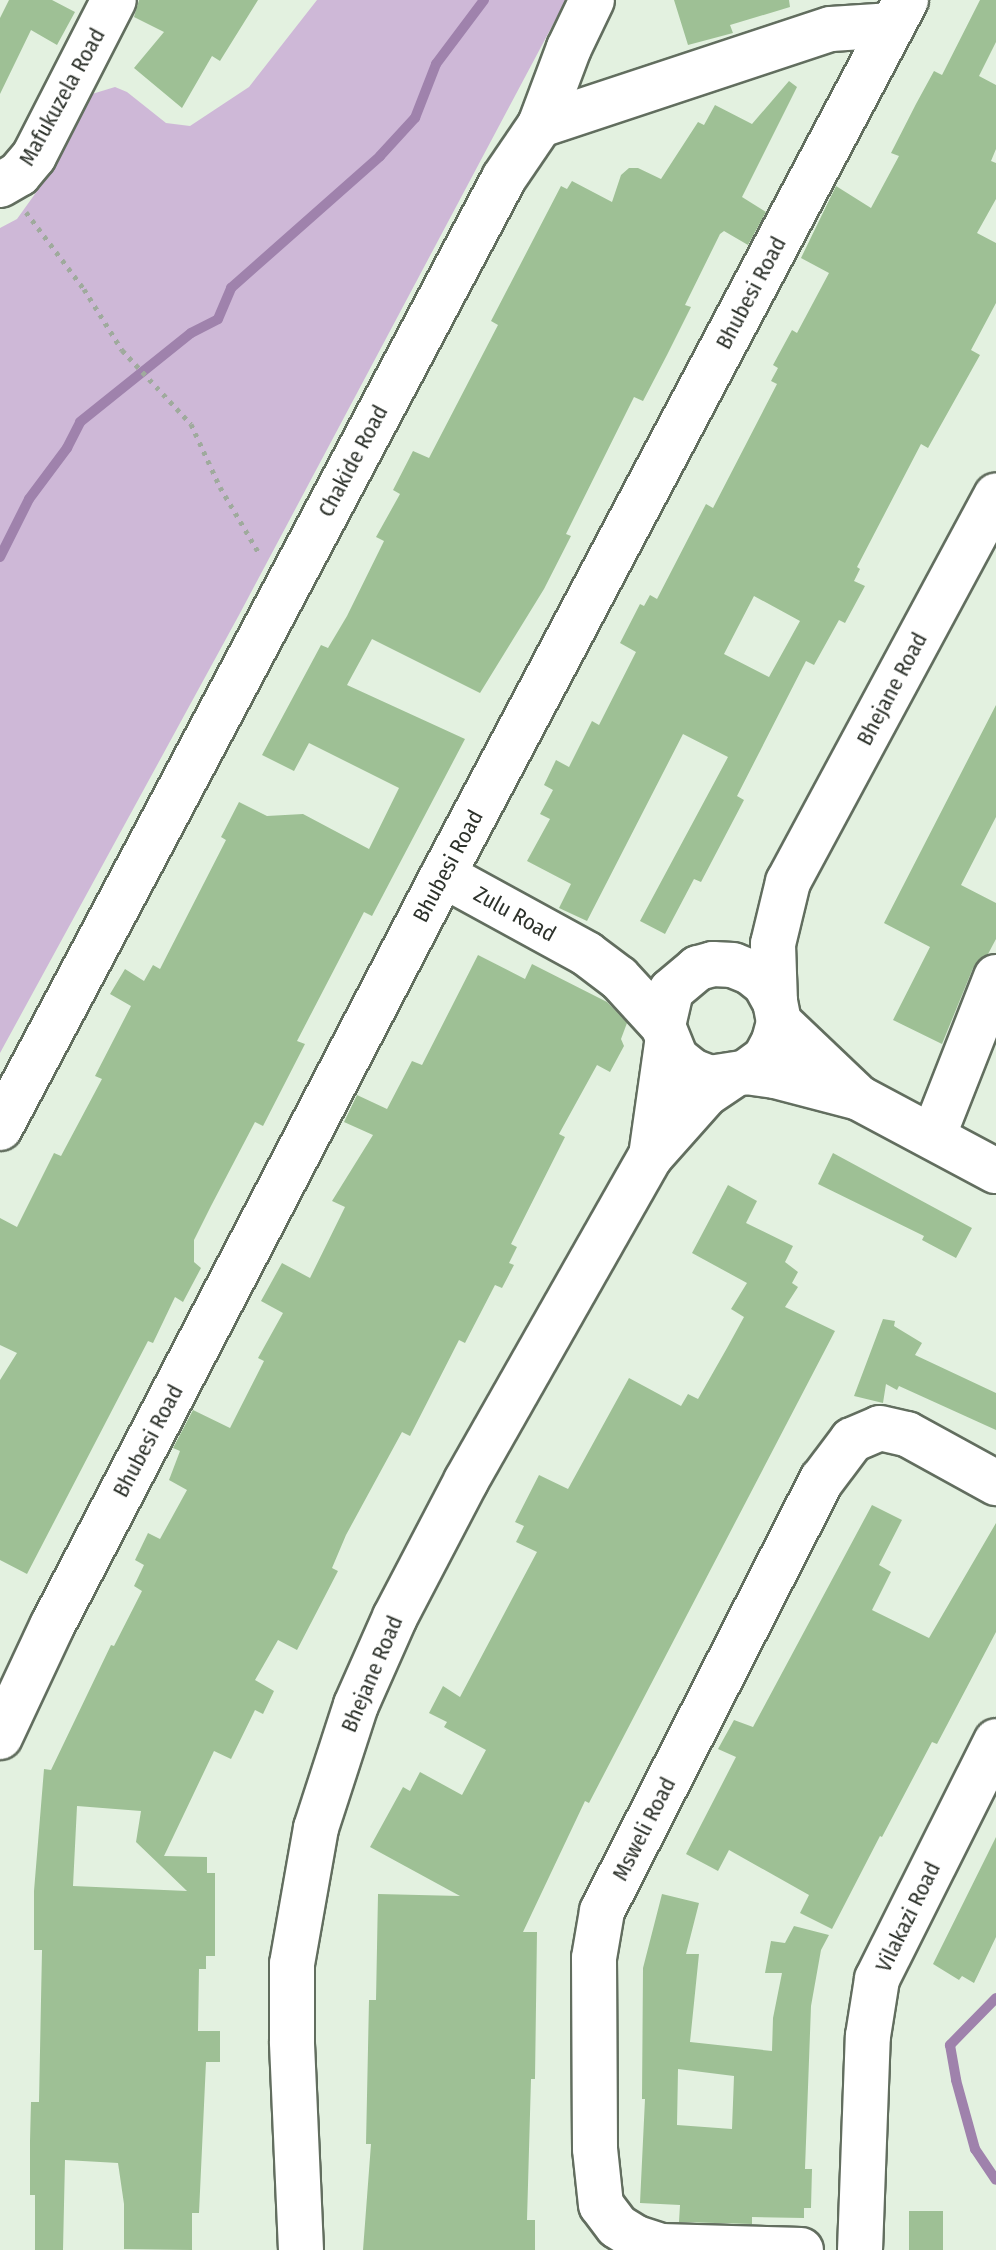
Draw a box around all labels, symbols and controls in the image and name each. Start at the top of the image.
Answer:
street label: Mafukuzela Road [13,24,111,170]
street label: Bhubesi Road [710,232,792,354]
street label: Chakide Road [313,401,393,521]
street label: Bhejane Road [851,628,933,750]
street label: Bhubesi Road [407,805,489,927]
street label: Zulu Road [469,881,561,947]
street label: Bhubesi Road [107,1380,189,1502]
street label: Bhejane Road [336,1612,408,1736]
street label: Msweli Road [607,1773,681,1885]
street label: Vilakazi Road [870,1858,946,1976]

